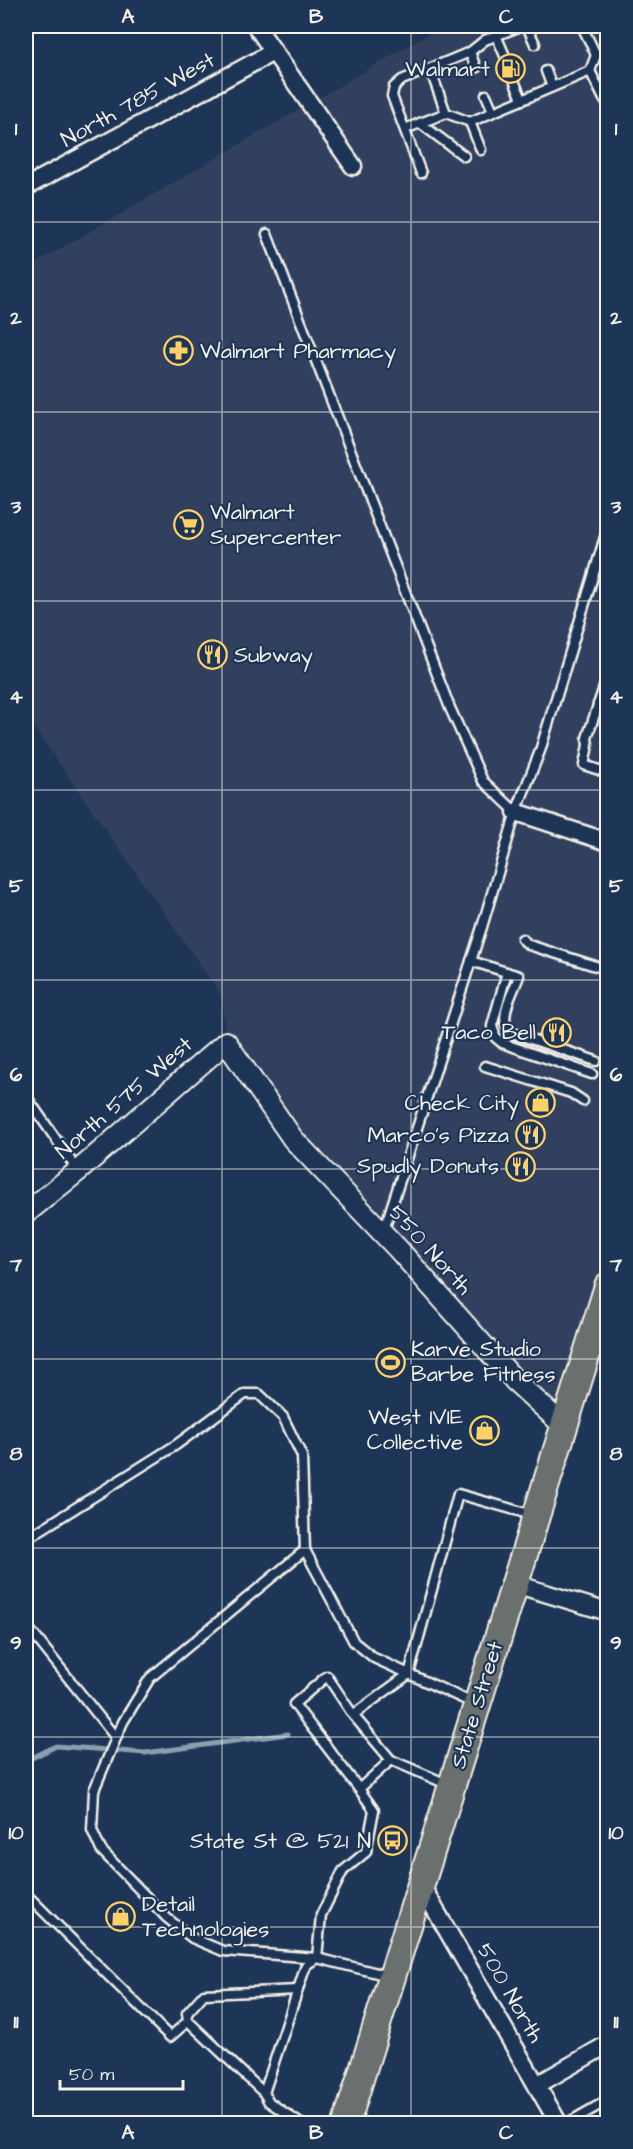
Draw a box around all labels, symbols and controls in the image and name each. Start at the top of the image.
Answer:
text: A [122,3,135,31]
text: B [309,3,324,31]
text: C [499,3,514,31]
street label: North 785 West [55,45,221,155]
fuel station icon: Walmart [495,53,527,85]
place label: Walmart [405,54,490,85]
text: 1 [15,115,18,143]
text: 1 [615,115,618,143]
text: 2 [9,304,22,332]
text: 2 [609,304,622,332]
pharmacy icon: Walmart Pharmacy [163,335,195,367]
place label: Walmart Pharmacy [200,336,396,368]
text: 3 [10,493,22,521]
text: 3 [610,493,622,521]
place label: Walmart Supercenter [210,497,341,553]
supermarket icon: Walmart Supercenter [173,509,205,541]
restaurant icon: Subway [197,639,229,671]
place label: Subway [234,640,313,672]
text: 4 [9,683,23,711]
text: 4 [609,683,623,711]
text: 5 [9,872,24,900]
text: 5 [609,872,624,900]
restaurant icon: Taco Bell [541,1016,573,1048]
place label: Taco Bell [442,1017,536,1048]
street label: North 575 West [49,1030,199,1166]
text: 6 [10,1061,23,1089]
text: 6 [610,1061,623,1089]
shop icon: Check City [524,1087,556,1119]
place label: Check City [405,1088,519,1120]
restaurant icon: Marco's Pizza [514,1119,546,1151]
place label: Marco's Pizza [367,1120,509,1151]
restaurant icon: Spudly Donuts [504,1150,536,1182]
place label: Spudly Donuts [357,1151,499,1183]
street label: 550 North [381,1198,479,1302]
text: 7 [9,1251,23,1279]
text: 7 [609,1251,623,1279]
place label: Karve Studio Barbe Fitness [411,1334,555,1390]
sports icon: Karve Studio Barbe Fitness [374,1346,406,1378]
place label: West IVIE Collective [367,1402,463,1458]
shop icon: West IVIE Collective [468,1414,500,1446]
text: 8 [10,1440,23,1468]
text: 8 [610,1440,623,1468]
text: 9 [10,1629,22,1657]
text: 9 [610,1629,622,1657]
street label: State Street [443,1637,511,1773]
text: 10 [8,1819,24,1847]
text: 10 [608,1819,624,1847]
bus stop icon: State St @ 521 N [376,1825,408,1857]
place label: State St @ 521 N [190,1826,371,1857]
place label: Detail Technologies [142,1889,269,1946]
shop icon: Detail Technologies [105,1901,137,1933]
street label: 500 North [469,1938,551,2049]
text: 11 [13,2008,19,2036]
text: 11 [613,2008,619,2036]
scale bar [60,2053,183,2091]
text: 50 m [69,2062,114,2087]
text: A [122,2119,135,2147]
text: B [309,2119,324,2147]
text: C [499,2119,514,2147]

